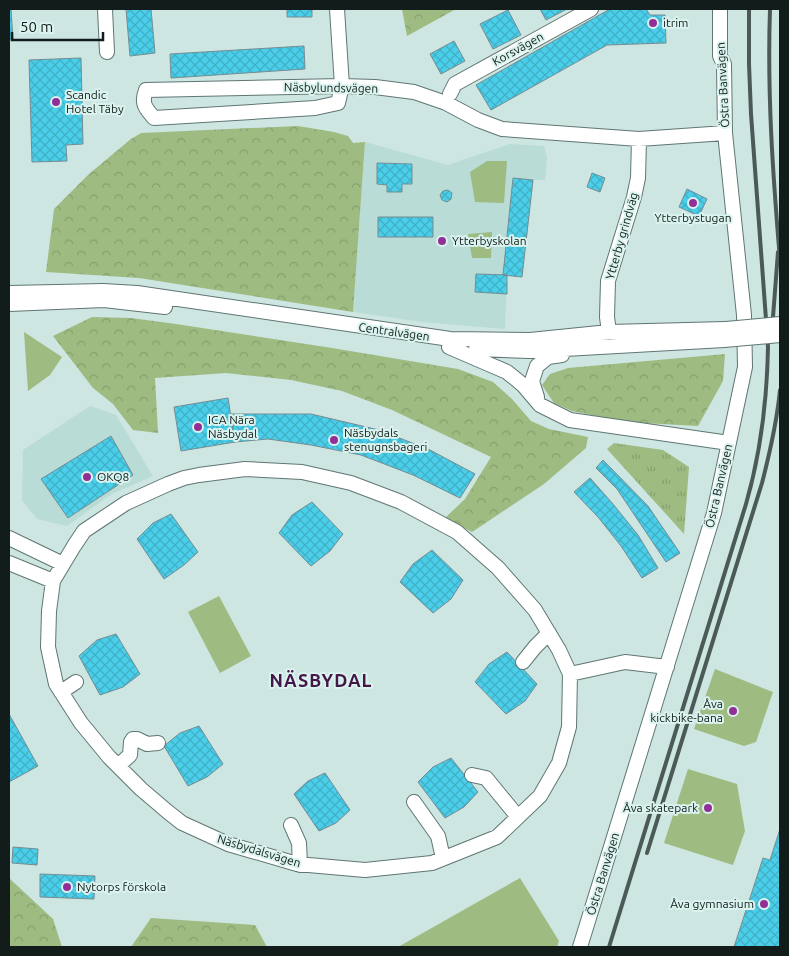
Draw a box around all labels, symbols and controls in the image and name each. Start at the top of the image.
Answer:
scale bar [12,10,104,42]
place label: itrim [663,16,688,29]
marker: itrim [647,17,659,29]
text: 50 m [20,18,53,35]
street label: Korsvägen [490,29,546,68]
street label: Östra Banvägen [714,42,731,128]
street label: Näsbylundsvägen [284,80,378,95]
place label: Scandic Hotel Täby [66,88,124,115]
marker: Scandic Hotel Täby [50,96,62,108]
street label: Ytterby grindväg [603,191,640,281]
marker: Ytterbystugan [687,197,699,209]
place label: Ytterbystugan [654,211,732,224]
place label: Ytterbyskolan [452,234,527,247]
marker: Ytterbyskolan [436,235,448,247]
street label: Centralvägen [358,320,431,343]
place label: ICA Nära Näsbydal [208,413,257,440]
marker: ICA Nära Näsbydal [192,421,204,433]
place label: Näsbydals stenugnsbageri [344,426,427,453]
marker: Näsbydals stenugnsbageri [328,434,340,446]
street label: Östra Banvägen [703,443,734,529]
place label: OKQ8 [97,470,130,483]
marker: OKQ8 [81,471,93,483]
district label: NÄSBYDAL [270,670,372,690]
place label: Åva kickbike-bana [650,697,723,724]
marker: Åva kickbike-bana [727,705,739,717]
place label: Åva skatepark [623,801,698,814]
marker: Åva skatepark [702,802,714,814]
street label: Östra Banvägen [584,831,621,917]
street label: Näsbydalsvägen [216,832,302,869]
place label: Nytorps förskola [77,880,166,893]
marker: Nytorps förskola [61,881,73,893]
place label: Åva gymnasium [670,897,754,910]
marker: Åva gymnasium [758,898,770,910]

